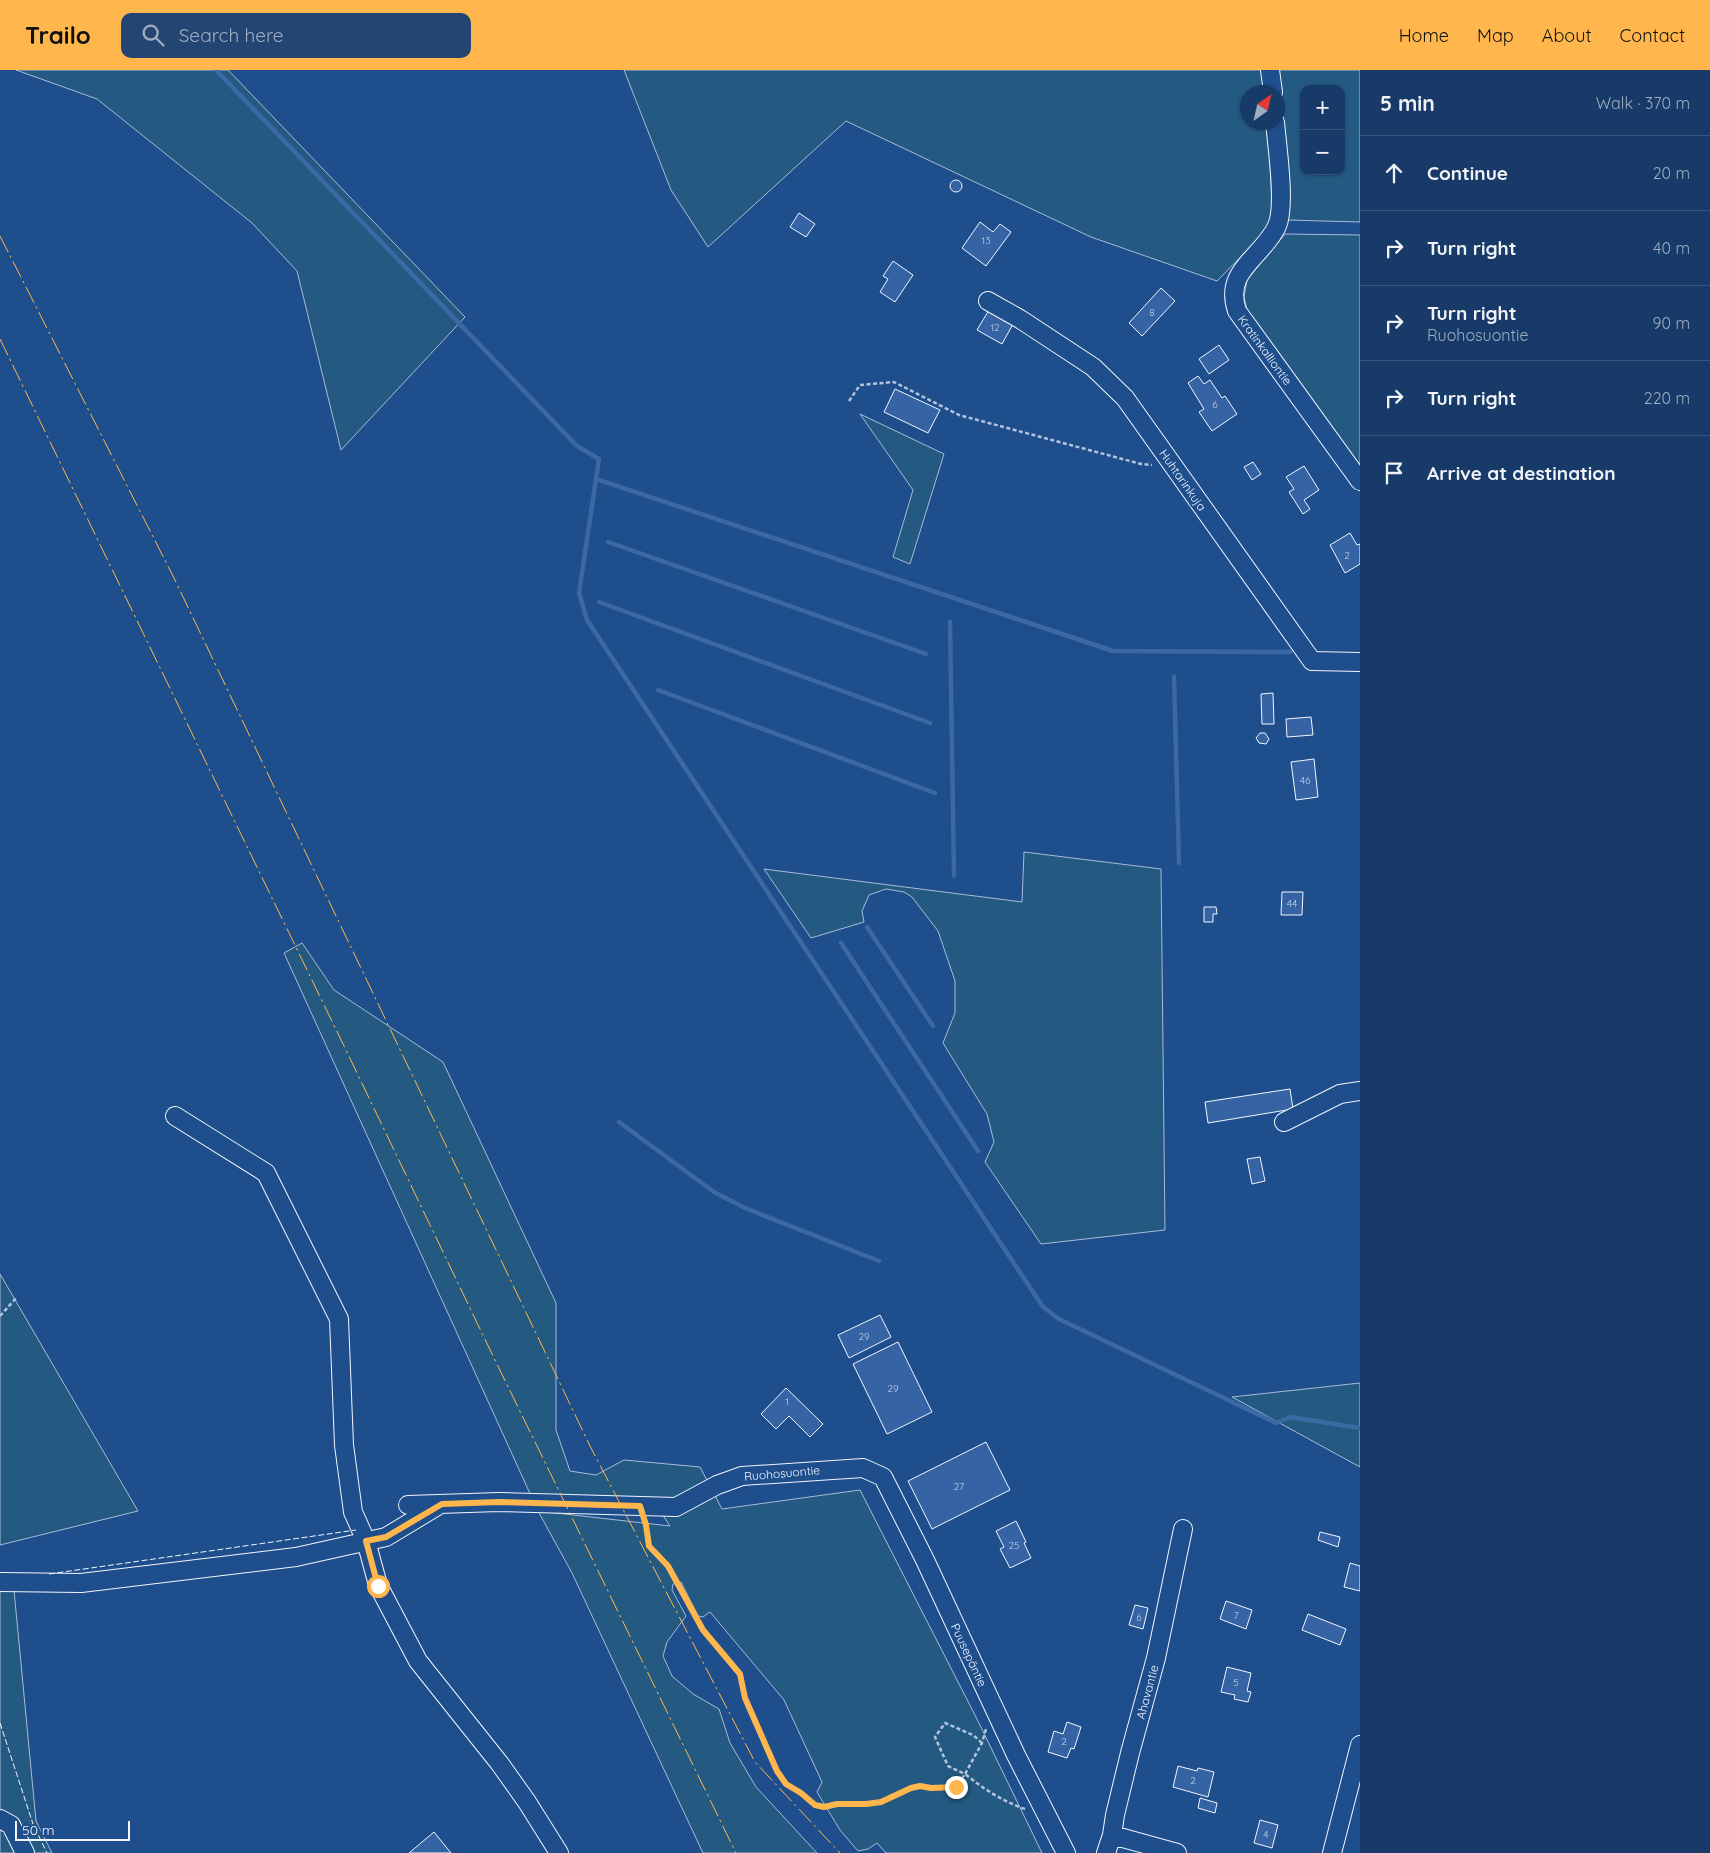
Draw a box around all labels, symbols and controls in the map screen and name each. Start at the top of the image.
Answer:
search box [121,13,471,58]
text: Trailo [25,20,91,50]
icon: search [139,21,167,49]
text: Search here [179,23,284,47]
text: Home [1399,24,1449,47]
text: Map [1477,24,1514,47]
text: About [1542,24,1592,47]
text: Contact [1620,24,1685,47]
north arrow [1240,85,1285,130]
map controls [1300,85,1345,175]
button: + [1300,85,1345,130]
text: 5 min [1380,90,1435,116]
text: Walk · 370 m [1596,93,1690,113]
button: − [1300,130,1345,175]
icon: ahead [1380,159,1408,187]
text: Continue [1427,161,1508,185]
text: 20 m [1653,163,1690,183]
house number: 13 [982,234,990,247]
icon: right [1380,234,1408,262]
text: Turn right [1427,236,1516,260]
text: 40 m [1653,238,1690,258]
text: Turn right [1427,301,1516,325]
house number: 8 [1149,306,1155,319]
icon: right [1380,309,1408,337]
street label: Kratinkalliontie [1235,312,1295,388]
text: 90 m [1653,313,1690,333]
house number: 12 [990,321,1000,334]
text: Ruohosuontie [1427,325,1529,345]
icon: right [1380,384,1408,412]
text: Turn right [1427,386,1516,410]
text: 220 m [1644,388,1690,408]
house number: 6 [1212,398,1218,411]
street label: Huhtarinkuja [1156,446,1210,514]
icon: arrive [1380,459,1408,487]
text: Arrive at destination [1427,461,1616,485]
house number: 2 [1344,549,1350,562]
house number: 46 [1300,774,1311,787]
house number: 44 [1287,897,1297,910]
house number: 29 [858,1330,870,1343]
house number: 29 [887,1382,899,1395]
house number: 1 [785,1395,789,1408]
street label: Ruohosuontie [743,1462,821,1484]
house number: 27 [954,1480,964,1493]
house number: 25 [1009,1539,1020,1552]
route start [367,1575,390,1598]
house number: 7 [1233,1609,1239,1622]
house number: 6 [1136,1611,1142,1624]
street label: Puusepäntie [948,1621,990,1689]
street label: Ahavantie [1133,1663,1162,1721]
house number: 5 [1233,1676,1239,1689]
house number: 2 [1061,1735,1067,1748]
house number: 2 [1190,1774,1196,1787]
route end [945,1776,968,1799]
scale bar [15,1818,130,1841]
text: 50 m [22,1821,55,1839]
house number: 4 [1263,1828,1269,1841]

